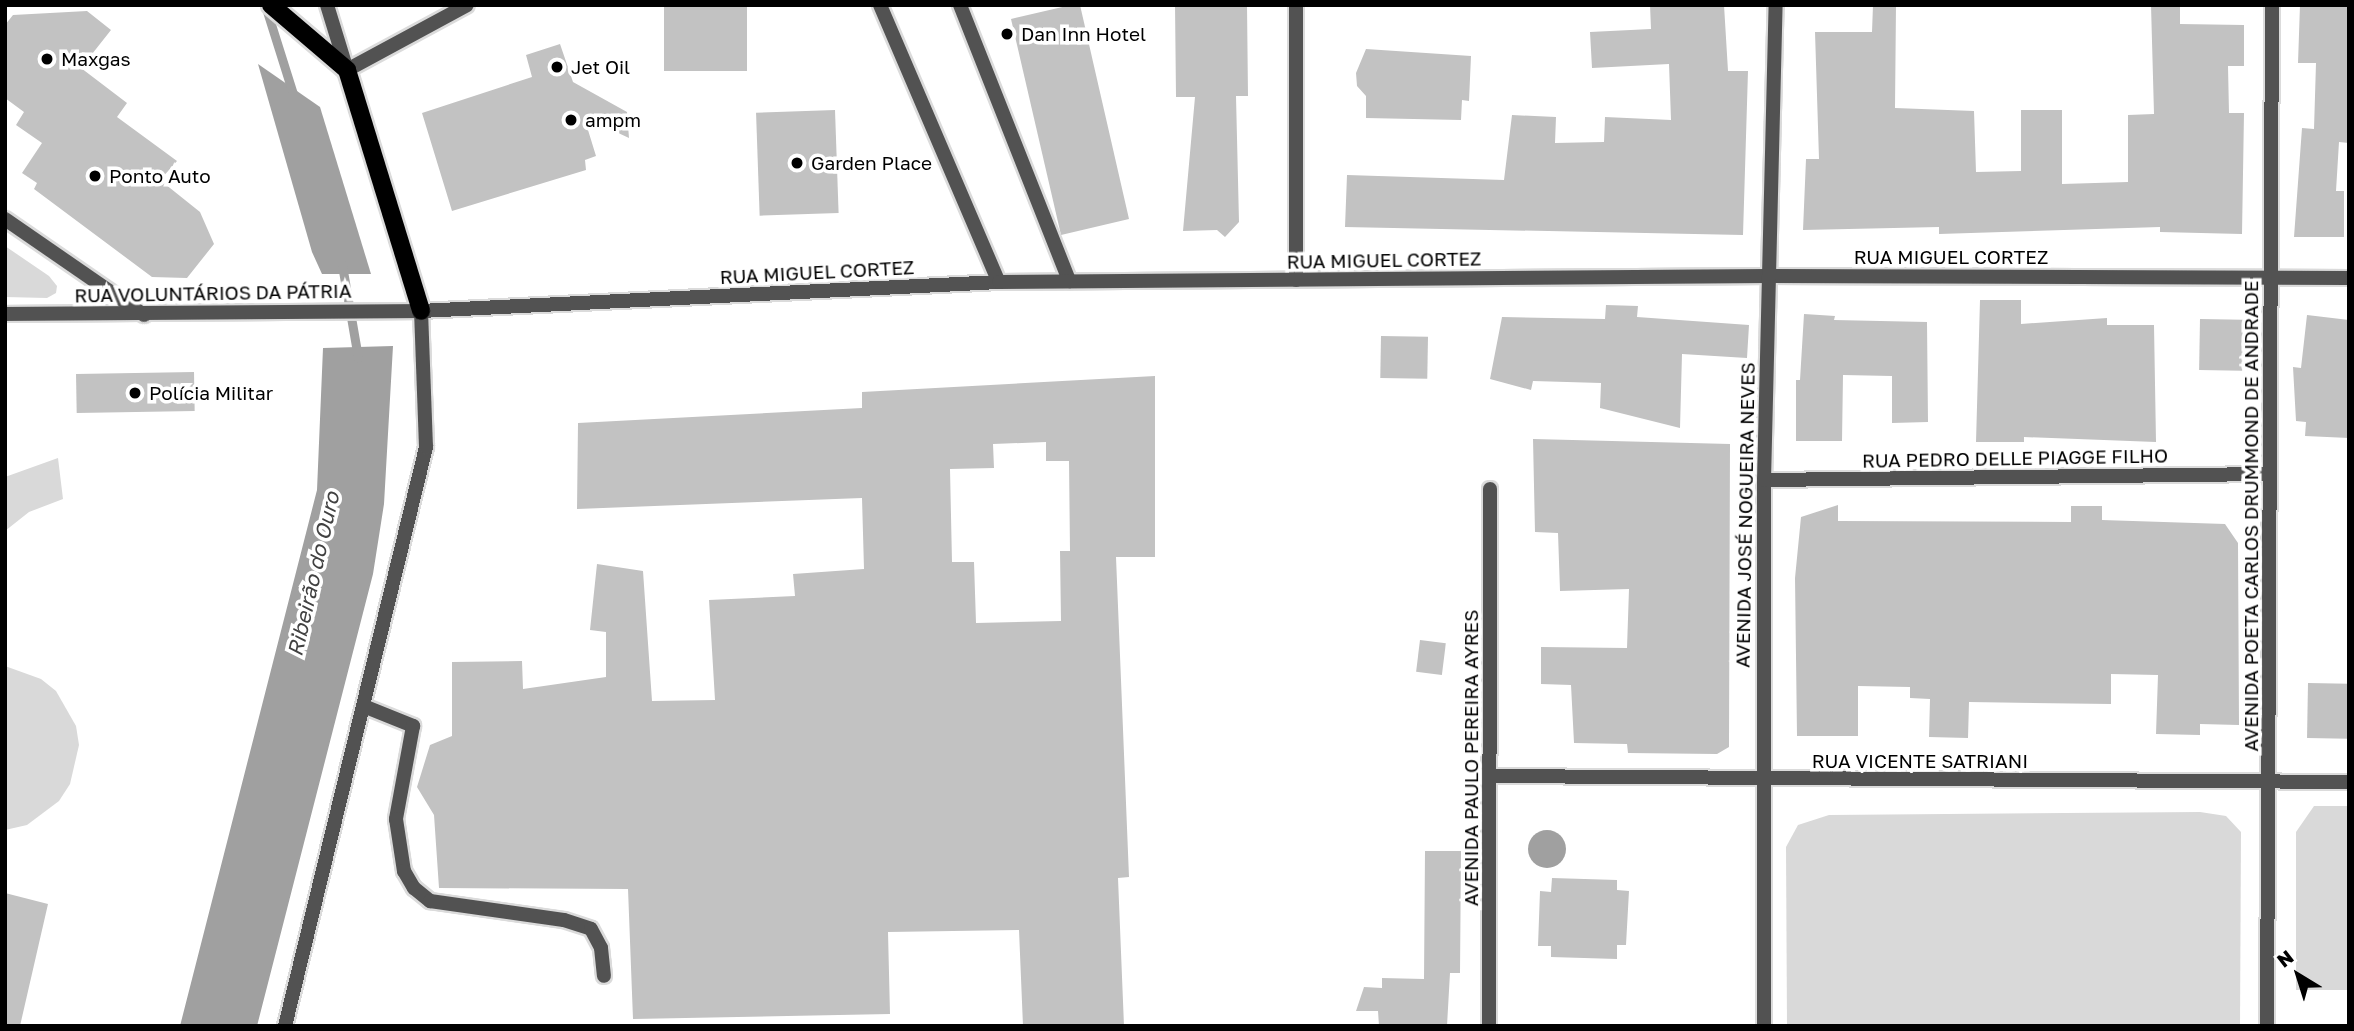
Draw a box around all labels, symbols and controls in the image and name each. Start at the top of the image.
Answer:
place label: Dan Inn Hotel [1021,23,1146,45]
marker: Dan Inn Hotel [999,26,1015,42]
place label: Maxgas [61,48,131,70]
marker: Maxgas [39,51,55,67]
place label: Jet Oil [571,56,630,78]
marker: Jet Oil [549,59,565,75]
place label: ampm [585,109,641,131]
marker: ampm [563,112,579,128]
place label: Garden Place [811,152,932,174]
marker: Garden Place [789,155,805,171]
place label: Ponto Auto [109,165,211,187]
marker: Ponto Auto [87,168,103,184]
street label: RUA MIGUEL CORTEZ [1854,246,2048,268]
street label: RUA MIGUEL CORTEZ [1286,247,1482,273]
street label: RUA MIGUEL CORTEZ [719,256,915,288]
street label: RUA VOLUNTÁRIOS DA PÁTRIA [74,279,352,307]
street label: AVENIDA POETA CARLOS DRUMMOND DE ANDRADE [2240,280,2262,752]
street label: AVENIDA JOSÉ NOGUEIRA NEVES [1731,362,1759,668]
place label: Polícia Militar [149,382,273,404]
marker: Polícia Militar [127,385,143,401]
street label: RUA PEDRO DELLE PIAGGE FILHO [1862,444,2168,472]
water label: Ribeirão do Ouro [282,489,344,659]
street label: AVENIDA PAULO PEREIRA AYRES [1460,610,1482,906]
street label: RUA VICENTE SATRIANI [1812,750,2028,772]
north arrow [2263,940,2333,1010]
text: N [2272,945,2298,972]

